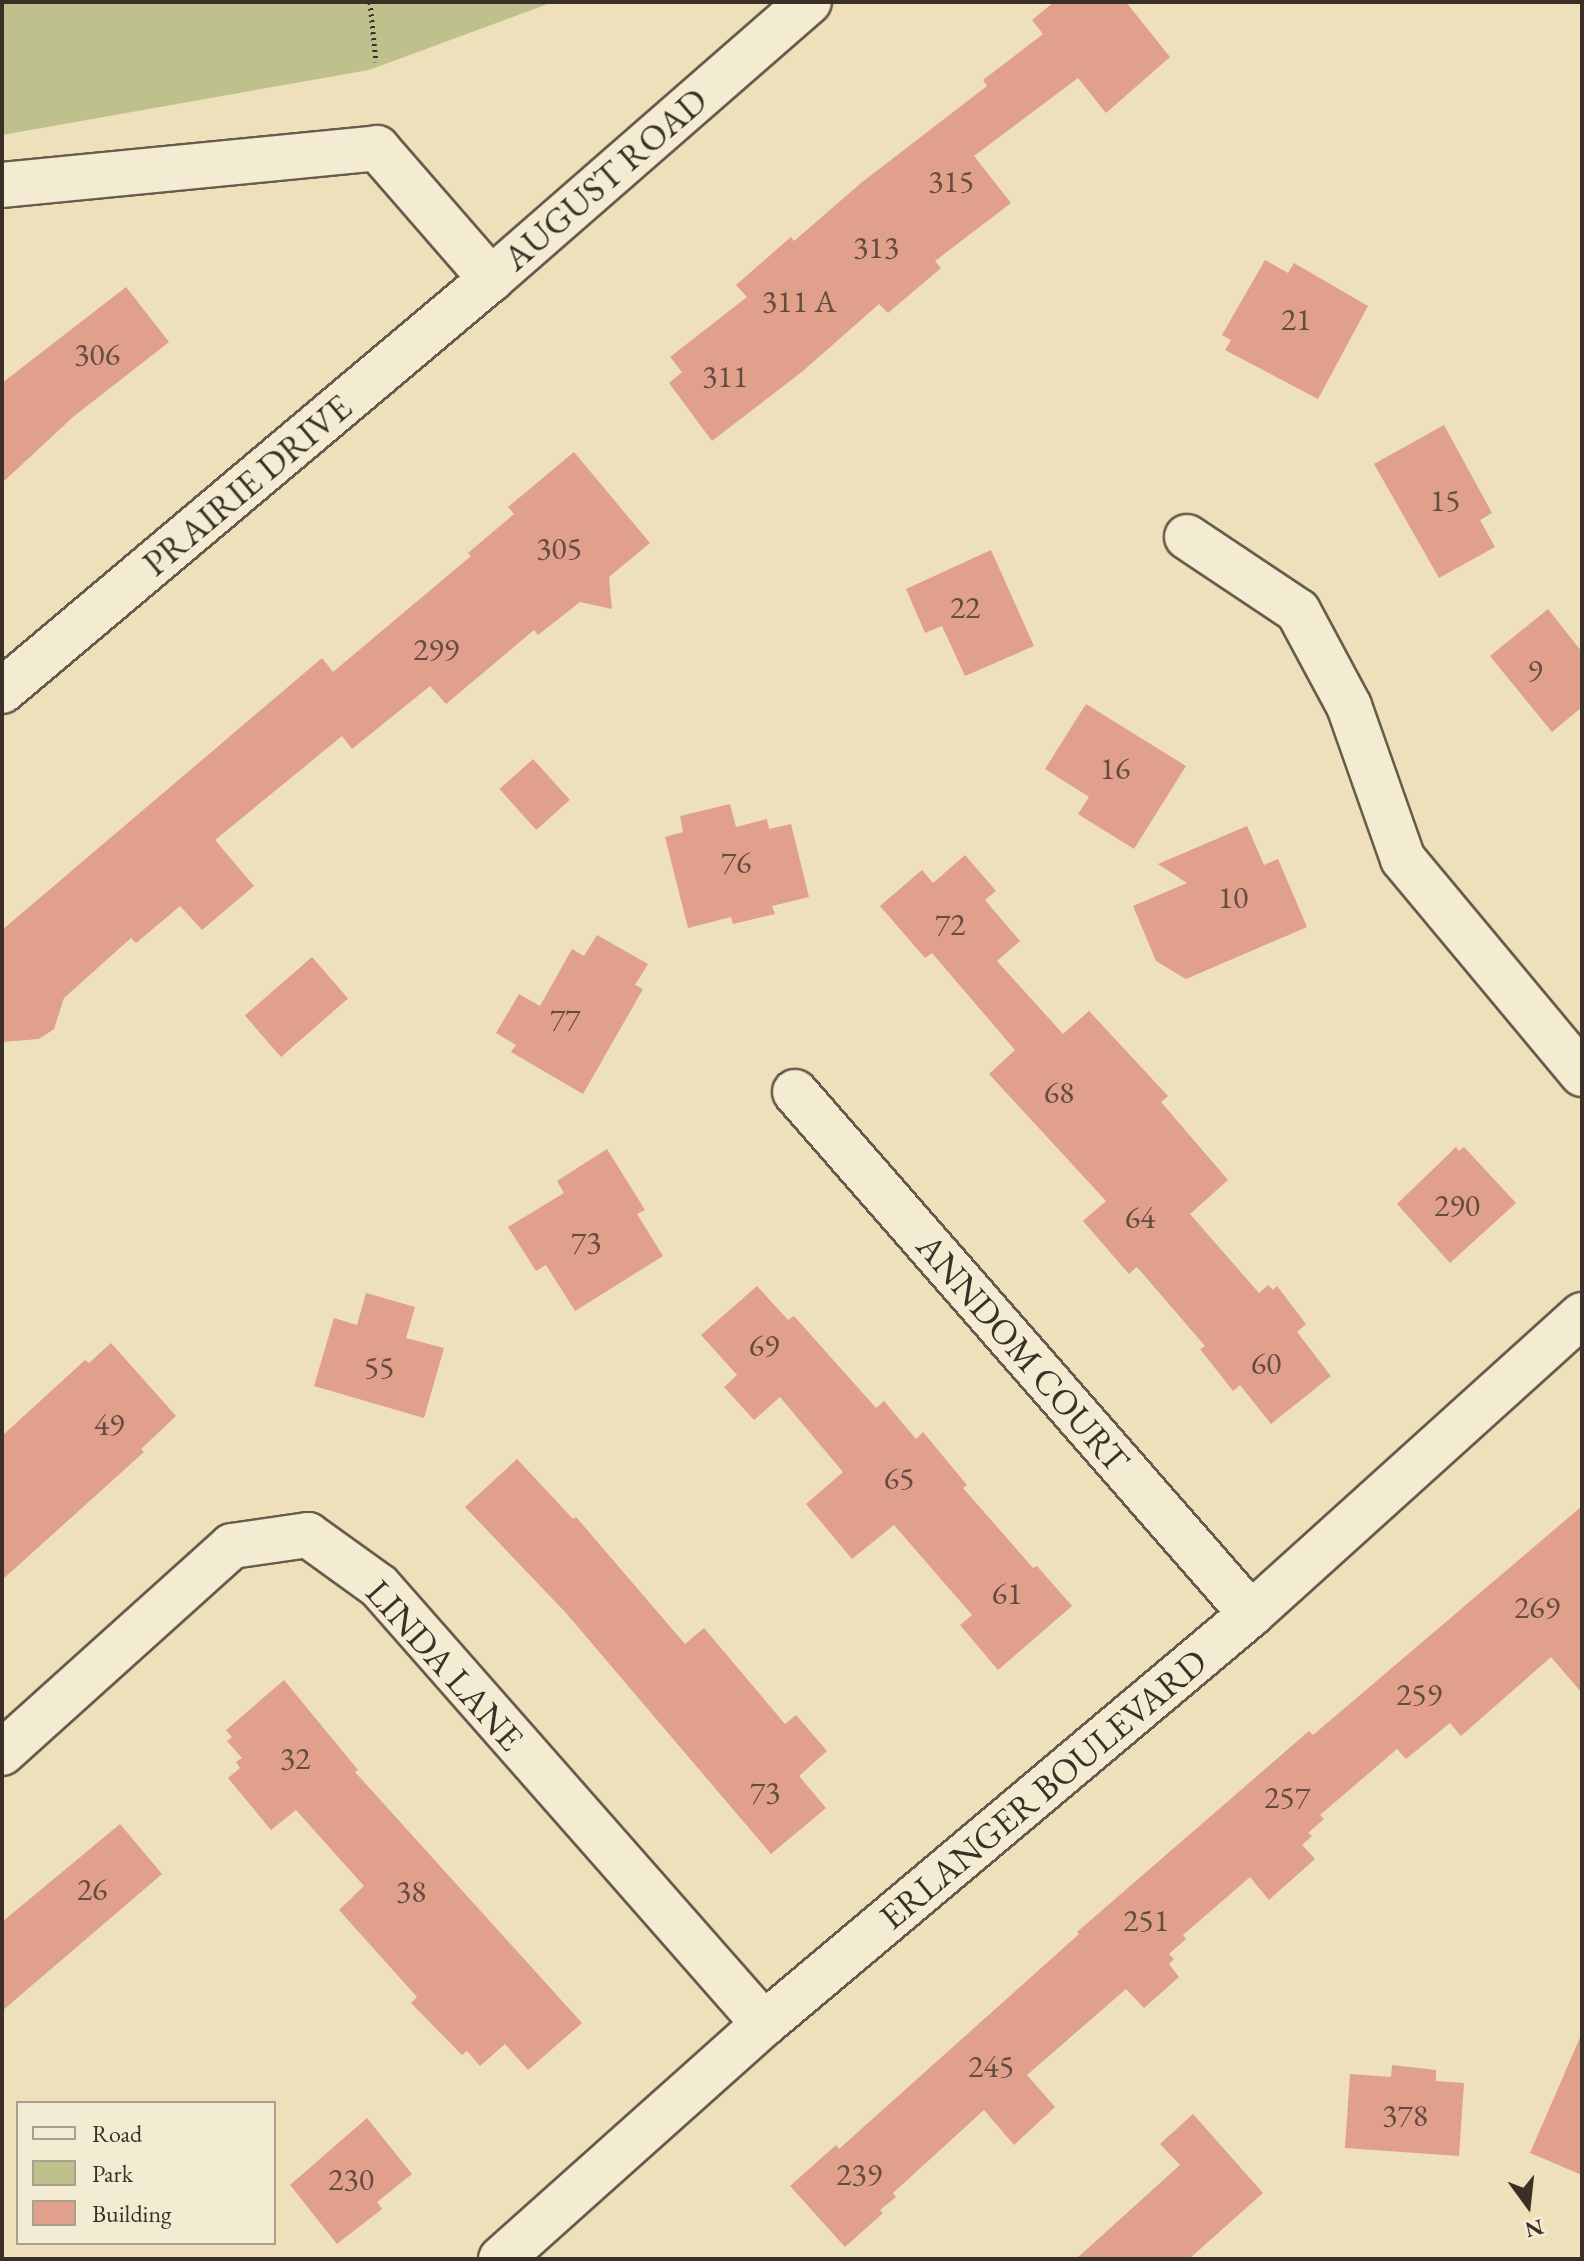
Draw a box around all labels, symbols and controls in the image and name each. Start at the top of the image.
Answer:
street label: AUGUST ROAD [494,79,716,279]
house number: 315 [928,162,974,200]
house number: 313 [853,228,899,266]
house number: 311 A [762,282,836,320]
house number: 21 [1281,300,1311,338]
house number: 306 [74,335,120,373]
house number: 311 [702,357,748,395]
street label: PRAIRIE DRIVE [134,385,360,585]
house number: 15 [1430,481,1460,519]
house number: 305 [536,529,582,567]
house number: 22 [950,588,980,626]
house number: 299 [413,630,459,668]
house number: 9 [1527,651,1543,689]
house number: 16 [1100,749,1130,787]
house number: 76 [721,843,751,881]
house number: 10 [1218,878,1248,916]
house number: 72 [935,905,965,943]
house number: 77 [550,1000,580,1038]
house number: 68 [1044,1073,1074,1111]
house number: 290 [1434,1186,1480,1224]
house number: 64 [1125,1198,1155,1236]
house number: 73 [571,1223,601,1261]
street label: ANNDOM COURT [908,1225,1138,1481]
house number: 69 [749,1326,779,1364]
house number: 60 [1251,1344,1281,1382]
house number: 55 [364,1348,394,1386]
house number: 49 [94,1405,124,1443]
house number: 65 [884,1459,914,1497]
street label: LINDA LANE [357,1571,533,1759]
house number: 61 [992,1574,1022,1612]
house number: 269 [1514,1588,1560,1626]
street label: ERLANGER BOULEVARD [871,1640,1215,1938]
house number: 259 [1396,1675,1442,1713]
house number: 32 [280,1739,310,1777]
house number: 73 [750,1773,780,1811]
house number: 257 [1264,1778,1310,1816]
house number: 26 [77,1870,107,1908]
house number: 38 [396,1872,426,1910]
house number: 251 [1123,1901,1169,1939]
house number: 245 [968,2047,1014,2085]
house number: 378 [1382,2096,1428,2134]
legend [16,2101,276,2245]
text: Road [92,2118,142,2149]
house number: 239 [836,2155,882,2193]
text: Park [92,2158,133,2189]
house number: 230 [328,2160,374,2198]
north arrow [1488,2165,1568,2245]
text: Building [92,2198,172,2229]
text: N [1522,2212,1547,2245]

